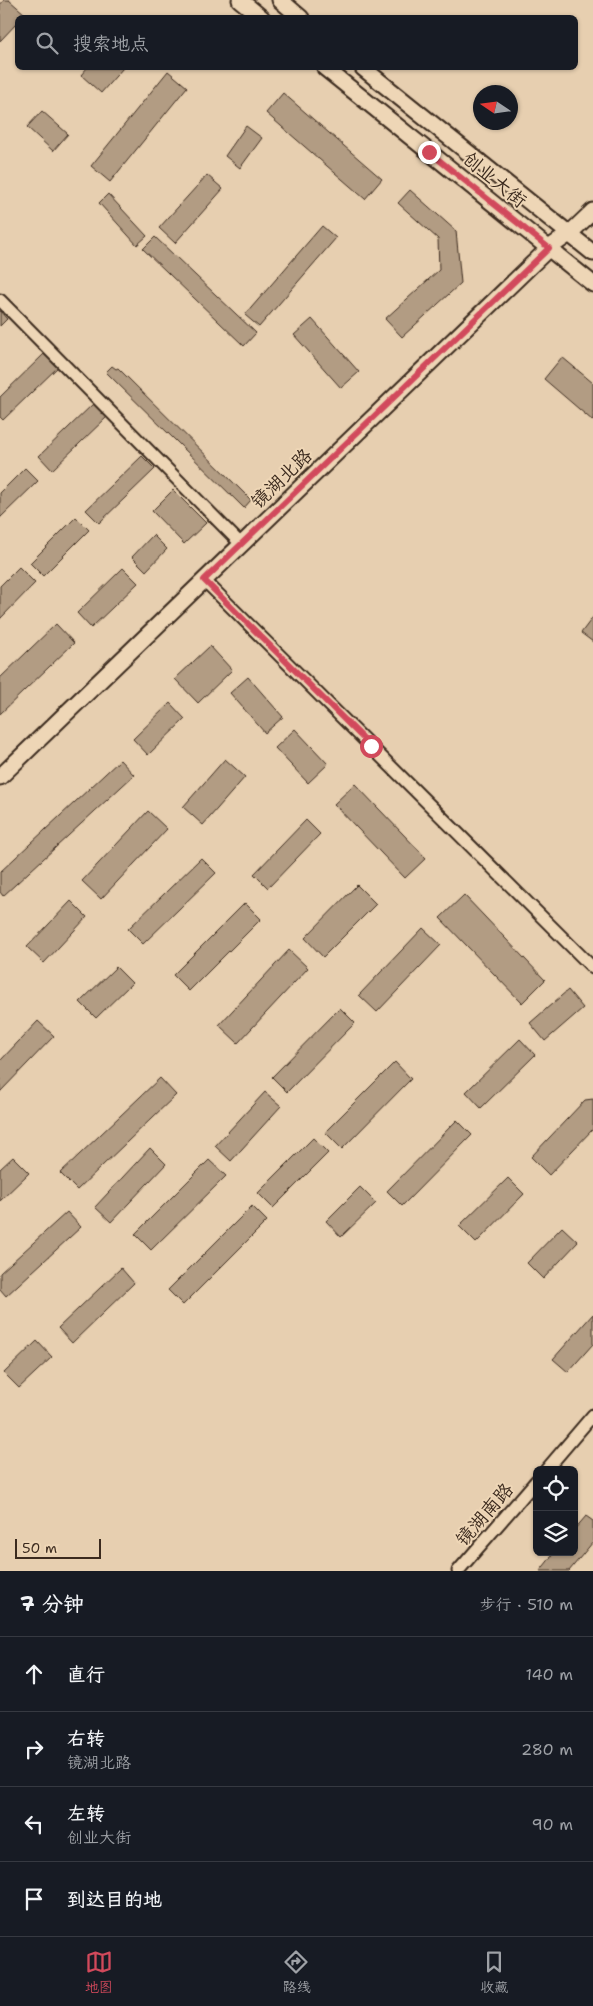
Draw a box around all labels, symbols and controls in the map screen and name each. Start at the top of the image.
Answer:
search box [15,15,578,70]
icon: search [33,29,61,57]
text: 搜索地点 [73,31,149,56]
north arrow [473,85,518,130]
route end [418,141,441,164]
street label: 创业大街 [457,146,532,213]
street label: 镜湖北路 [245,443,317,514]
route start [360,735,383,758]
map controls [533,1466,578,1556]
button: locate [533,1466,578,1511]
street label: 镜湖南路 [450,1477,519,1551]
button: layers [533,1511,578,1556]
scale bar [15,1536,101,1559]
text: 50 m [22,1539,57,1557]
text: 7 分钟 [20,1590,84,1618]
text: 步行 · 510 m [480,1594,573,1615]
icon: ahead [20,1660,48,1688]
text: 直行 [67,1662,105,1687]
text: 140 m [526,1664,573,1685]
text: 右转 [67,1726,105,1751]
icon: right [20,1735,48,1763]
text: 280 m [521,1739,573,1760]
text: 镜湖北路 [67,1752,131,1773]
text: 左转 [67,1801,105,1826]
icon: left [20,1810,48,1838]
text: 90 m [532,1814,573,1835]
text: 创业大街 [67,1827,131,1848]
icon: arrive [20,1885,48,1913]
text: 到达目的地 [67,1887,162,1912]
tab: 地图 [85,1948,113,1996]
tab: 路线 [282,1948,310,1996]
tab: 收藏 [480,1948,508,1996]

